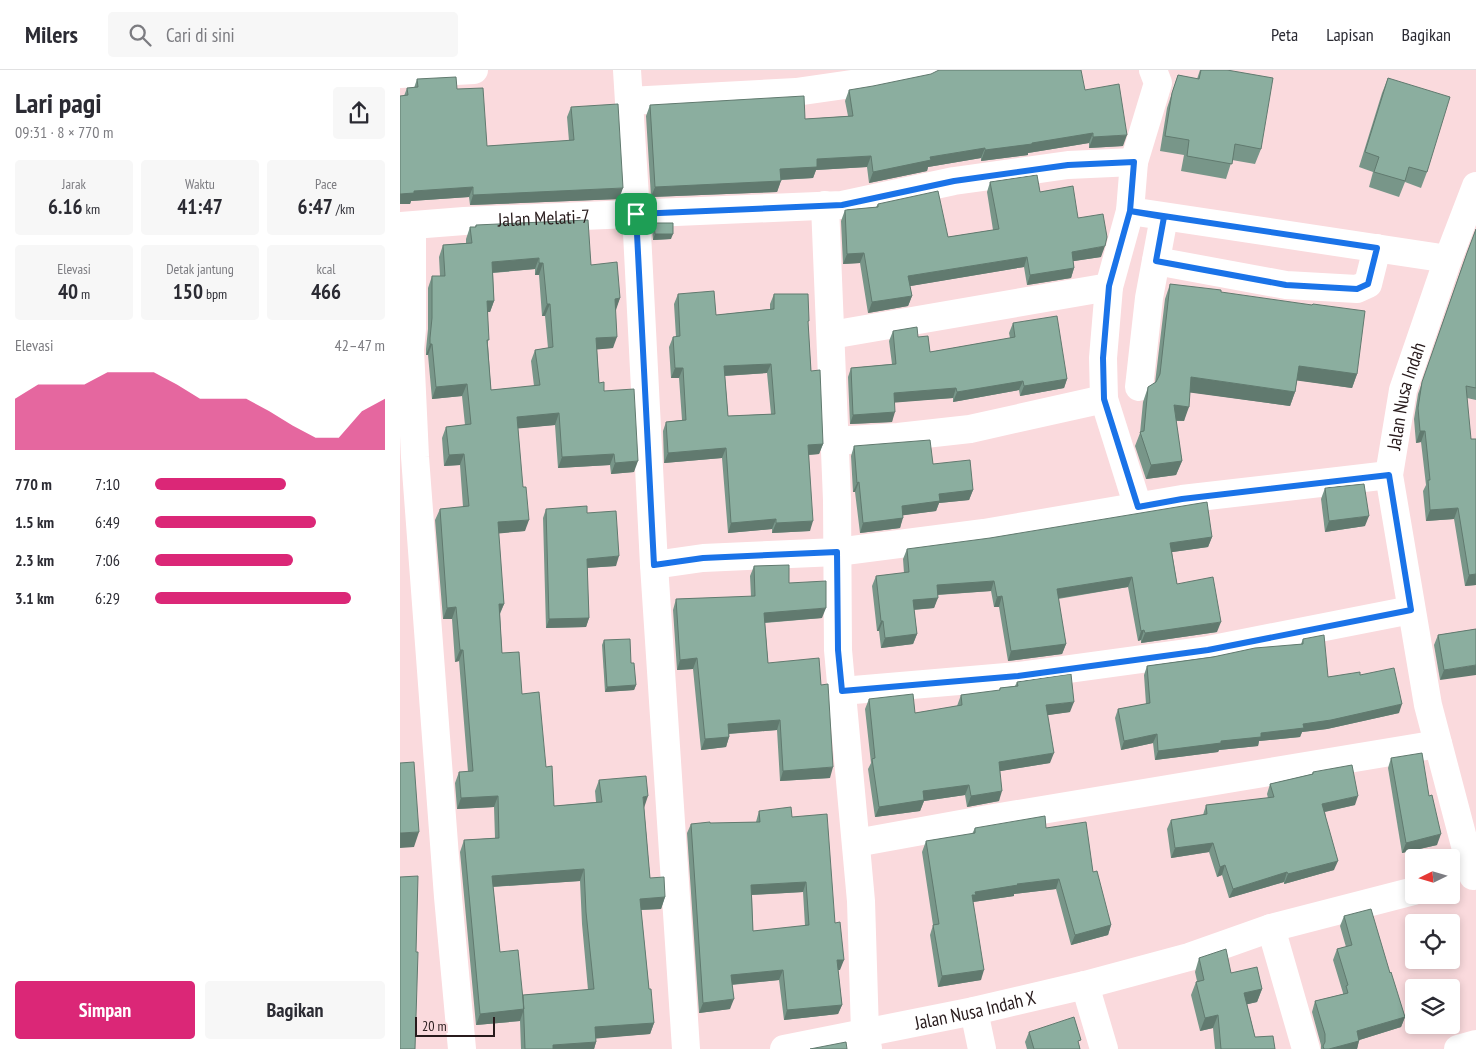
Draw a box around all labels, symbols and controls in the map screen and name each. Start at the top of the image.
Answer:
search box [108,12,458,57]
text: Milers [25,19,78,50]
icon: search [126,21,154,49]
text: Cari di sini [166,23,235,47]
text: Peta [1271,23,1298,46]
text: Lapisan [1326,23,1374,46]
text: Bagikan [1402,23,1451,46]
text: Lari pagi [15,84,101,121]
button: share [333,87,385,139]
text: 09:31 · 8 × 770 m [15,122,113,142]
text: Jarak [62,175,86,193]
text: Waktu [185,175,215,193]
text: Pace [315,175,337,193]
text: 6.16 [48,193,83,220]
text: 41:47 [177,193,223,220]
text: 6:47 [297,193,333,220]
pin [615,193,657,235]
text: km [83,200,100,218]
text: /km [333,200,355,218]
icon: arrive [622,200,650,228]
street label: Jalan Melati-7 [496,204,590,232]
text: Elevasi [57,260,91,278]
text: Detak jantung [166,260,234,278]
text: kcal [316,260,336,278]
text: 40 [58,278,78,305]
text: 150 [173,278,203,305]
text: 466 [311,278,341,305]
text: m [78,285,90,303]
text: bpm [203,285,227,303]
text: Elevasi [15,335,53,355]
text: 42–47 m [335,335,385,355]
street label: Jalan Nusa Indah [1381,339,1431,452]
text: 770 m [15,474,52,494]
text: 7:10 [95,474,120,494]
text: 1.5 km [15,512,54,532]
text: 6:49 [95,512,120,532]
text: 2.3 km [15,550,54,570]
text: 7:06 [95,550,120,570]
text: 3.1 km [15,588,54,608]
text: 6:29 [95,588,120,608]
north arrow [1405,849,1460,904]
map controls [1405,849,1460,1034]
button: locate [1405,914,1460,969]
button: layers [1405,979,1460,1034]
button: Simpan [15,981,195,1039]
button: Bagikan [205,981,385,1039]
street label: Jalan Nusa Indah X [911,985,1038,1035]
scale bar [415,1014,495,1037]
text: 20 m [422,1017,447,1035]

